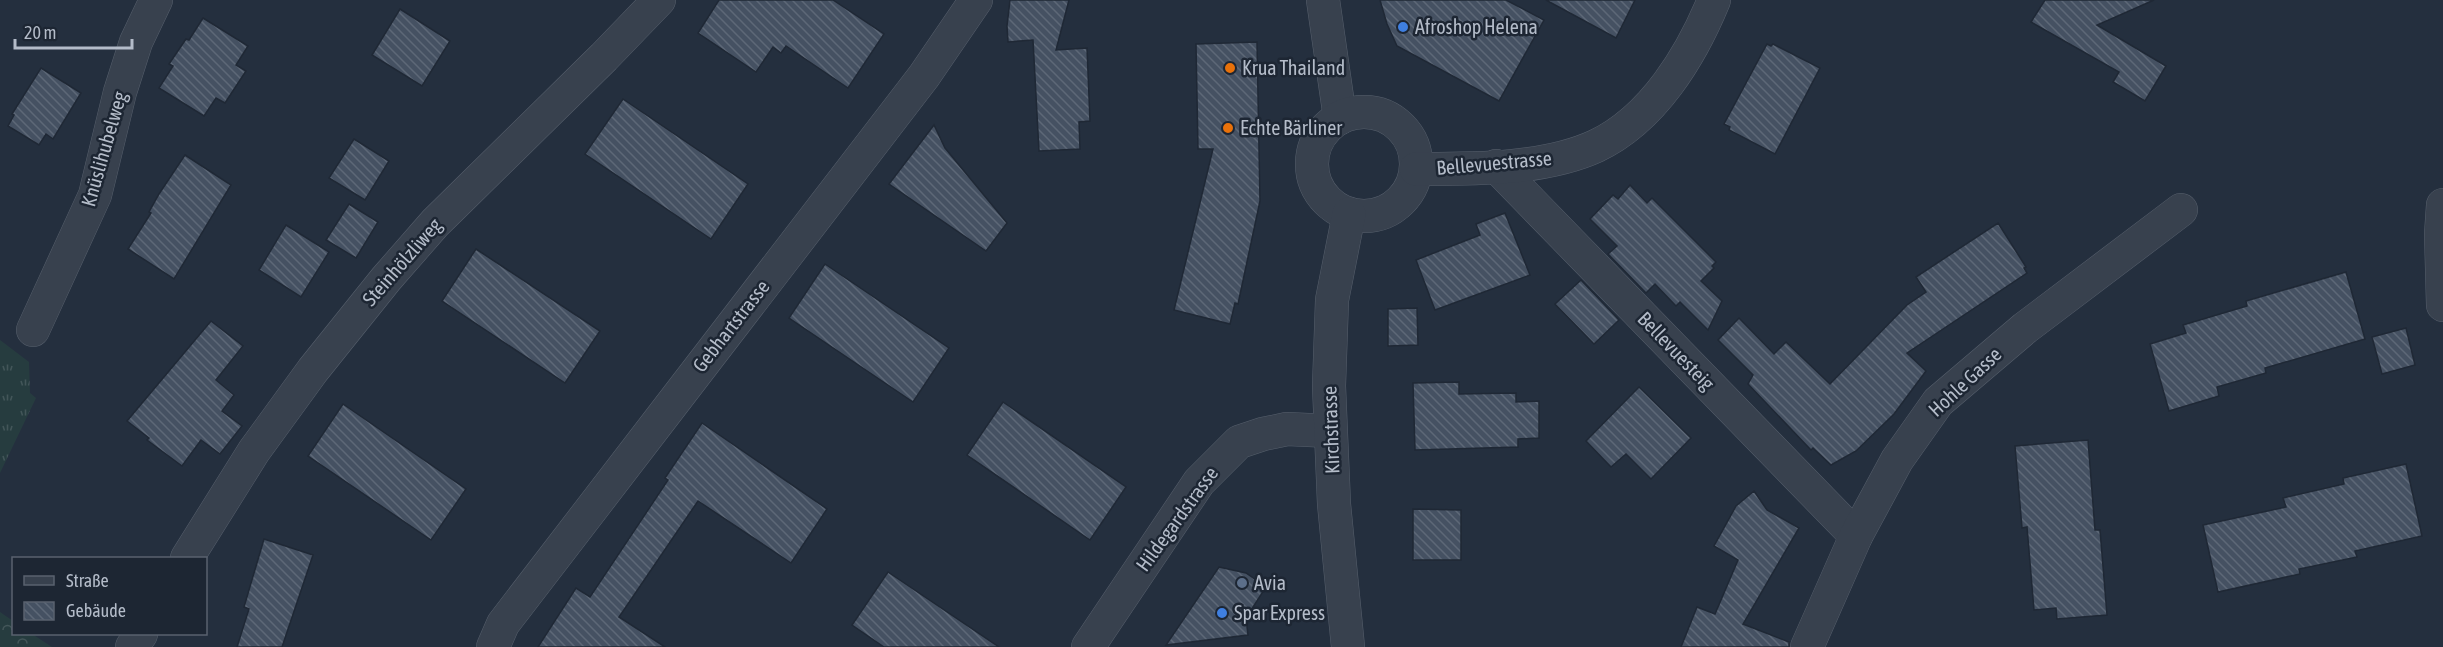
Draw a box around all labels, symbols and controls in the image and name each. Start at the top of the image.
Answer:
scale bar [15,12,132,50]
place label: Afroshop Helena [1415,15,1538,38]
marker: Afroshop Helena [1396,20,1410,34]
text: 20 m [24,22,56,43]
place label: Krua Thailand [1242,56,1345,79]
marker: Krua Thailand [1223,61,1237,75]
street label: Knüslihubelweg [76,88,131,209]
place label: Echte Bärliner [1240,116,1343,139]
marker: Echte Bärliner [1221,121,1235,135]
street label: Bellevuestrasse [1435,146,1553,179]
street label: Steinhölzliweg [357,213,446,310]
street label: Gebhartstrasse [688,275,774,376]
street label: Bellevuesteig [1633,307,1720,395]
street label: Hohle Gasse [1924,342,2006,421]
street label: Kirchstrasse [1317,386,1344,475]
street label: Hildegardstrasse [1131,462,1222,575]
legend [12,557,207,635]
text: Straße [66,570,109,591]
place label: Avia [1254,571,1286,594]
marker: Avia [1235,576,1249,590]
text: Gebäude [66,600,126,621]
place label: Spar Express [1234,601,1325,624]
marker: Spar Express [1215,606,1229,620]

